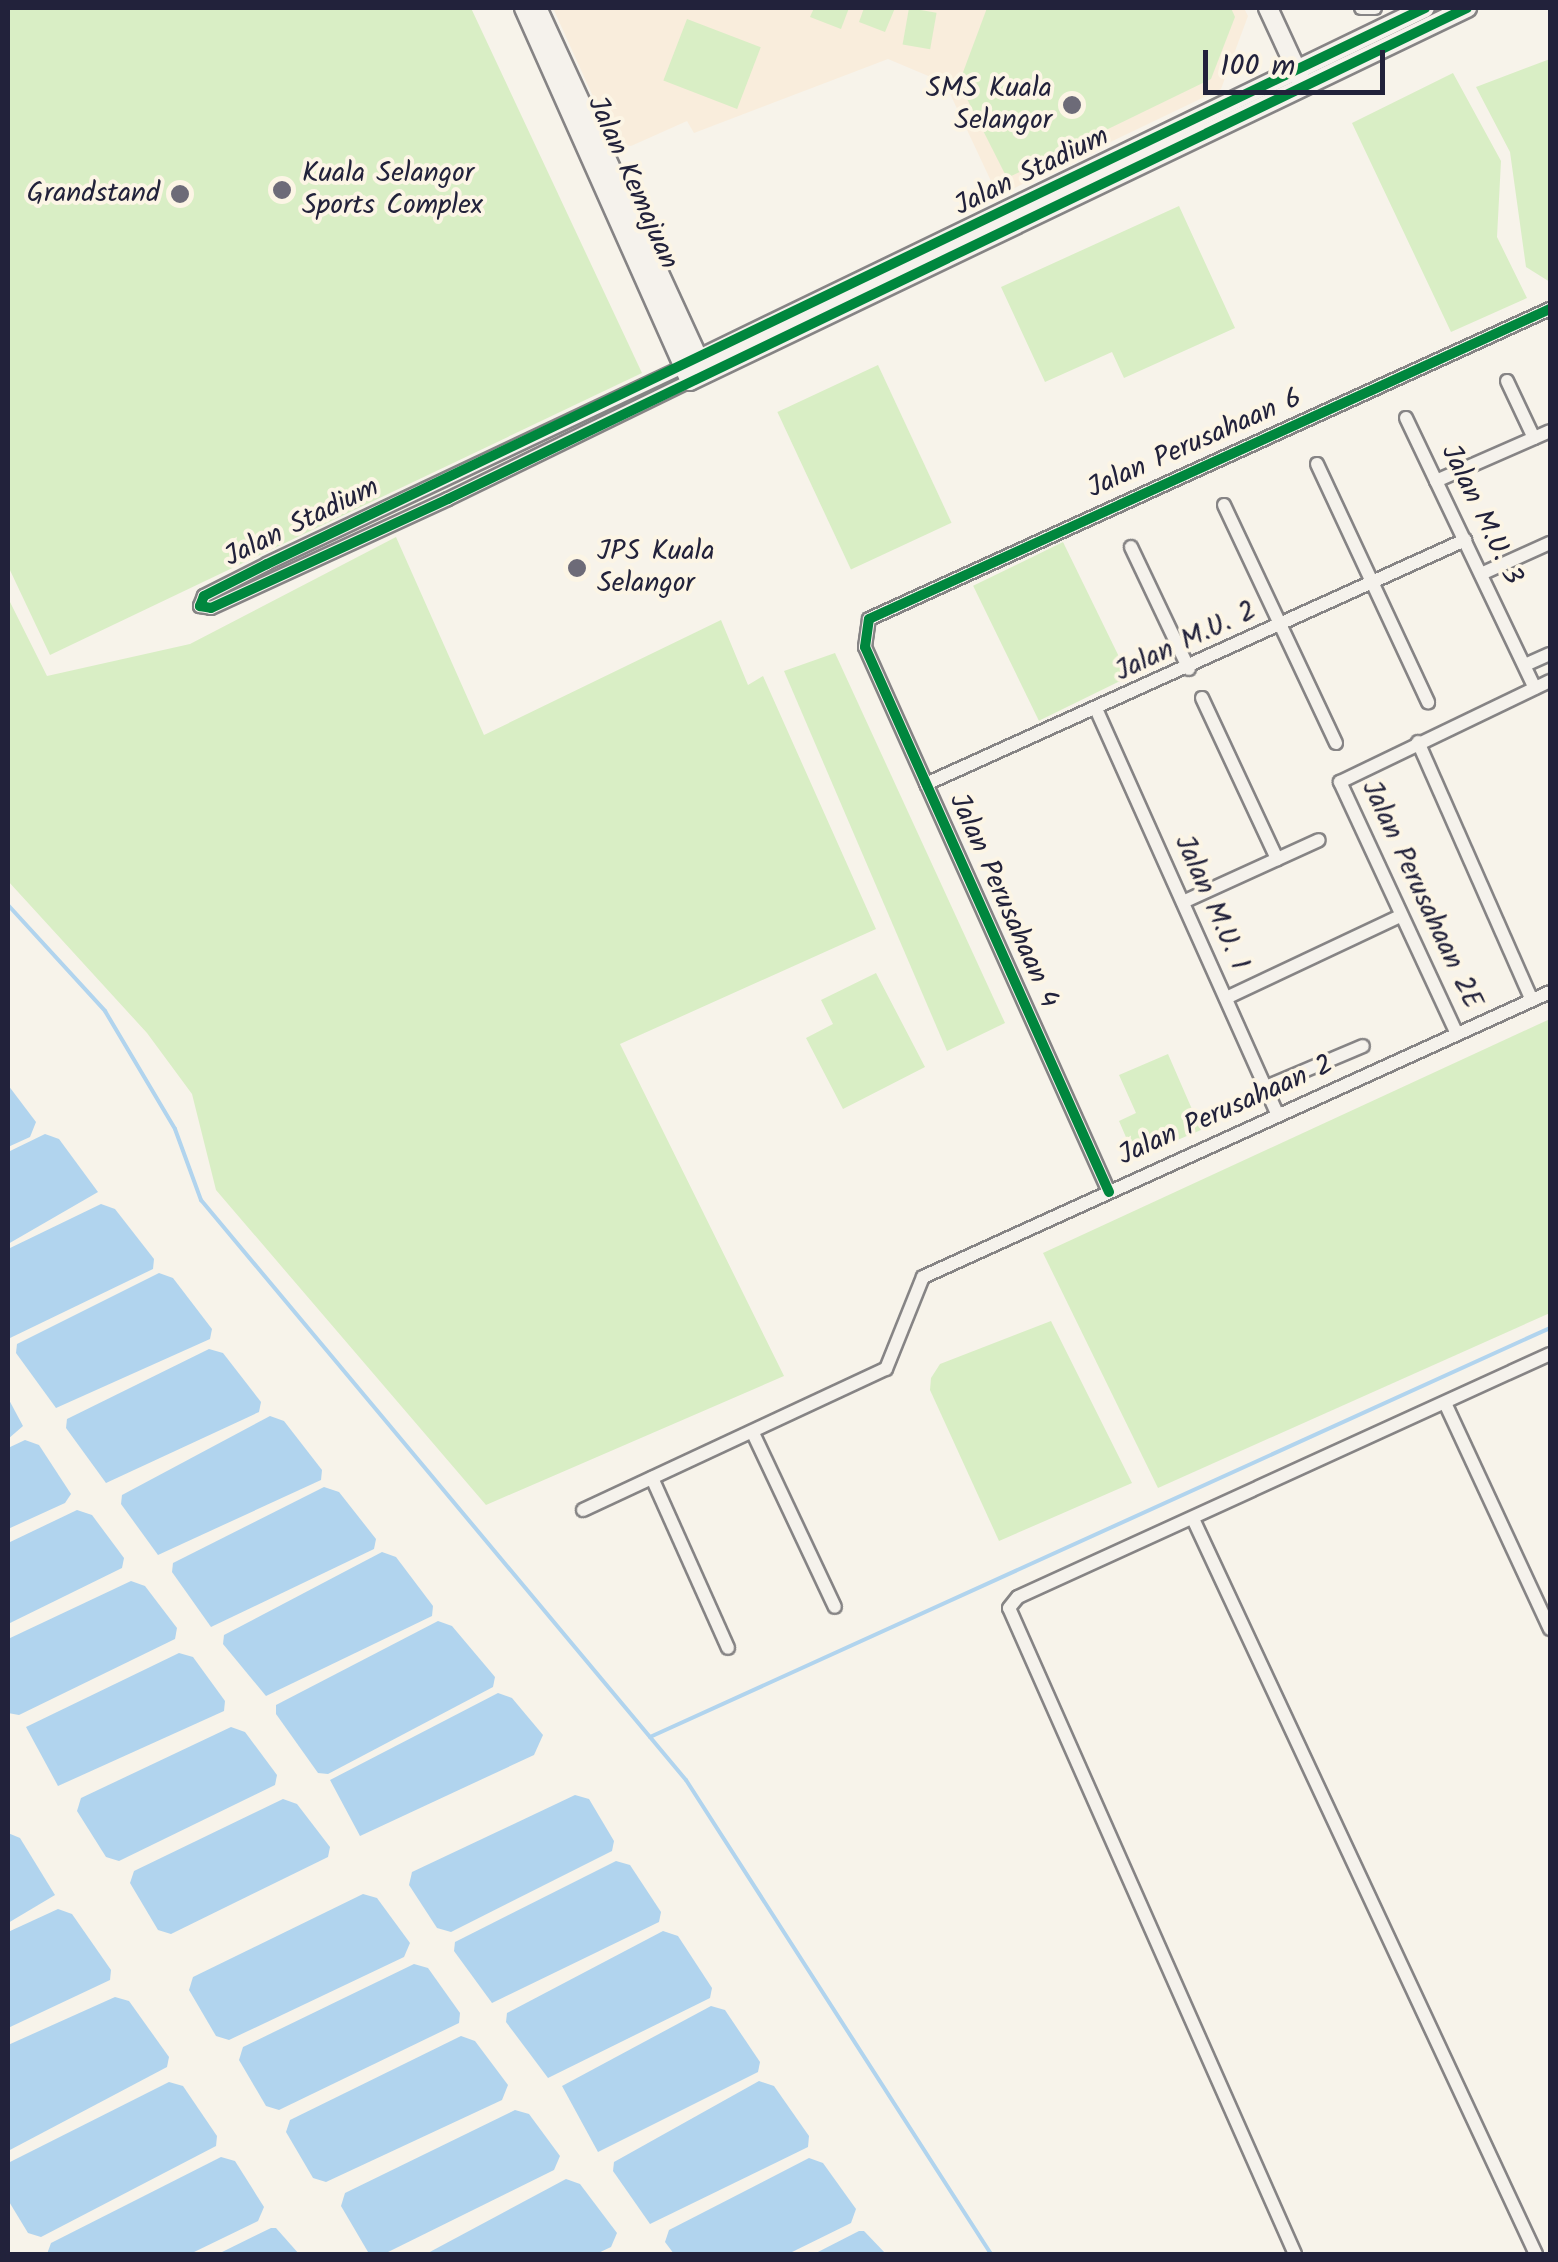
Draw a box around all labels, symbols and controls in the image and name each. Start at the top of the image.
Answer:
scale bar [1208,30,1390,92]
text: 100 m [1220,43,1295,91]
place label: SMS Kuala Selangor [926,72,1052,138]
street label: Jalan Kemajuan [579,91,685,275]
marker: SMS Kuala Selangor [1061,94,1083,116]
street label: Jalan Stadium [949,120,1115,224]
place label: Kuala Selangor Sports Complex [302,157,483,223]
place label: Grandstand [27,177,160,211]
marker: Kuala Selangor Sports Complex [271,179,293,201]
marker: Grandstand [169,183,191,205]
street label: Jalan Perusahaan 6 [1083,382,1307,506]
street label: Jalan M.U. 3 [1433,439,1529,591]
street label: Jalan Stadium [219,471,385,575]
place label: JPS Kuala Selangor [597,535,715,601]
marker: JPS Kuala Selangor [566,557,588,579]
street label: Jalan M.U. 2 [1110,595,1262,689]
street label: Jalan Perusahaan 2E [1353,775,1489,1015]
street label: Jalan Perusahaan 4 [941,789,1065,1013]
street label: Jalan M.U. 1 [1166,830,1256,976]
street label: Jalan Perusahaan 2 [1113,1049,1339,1173]

